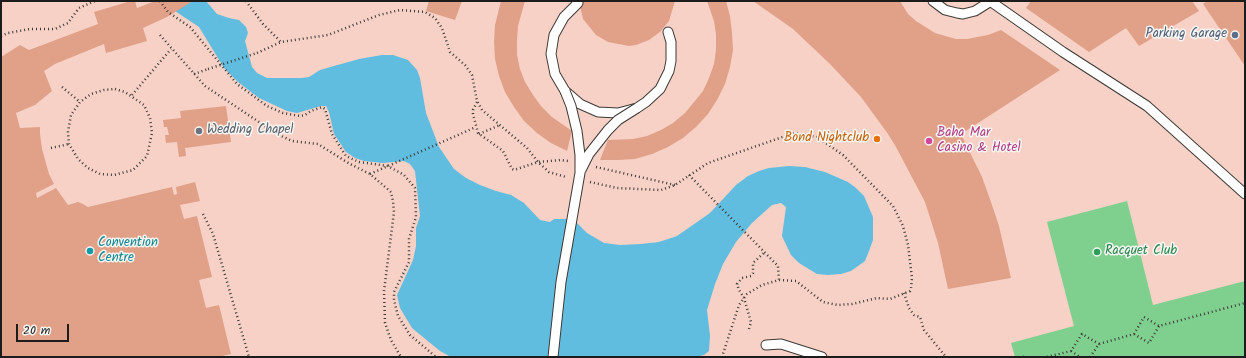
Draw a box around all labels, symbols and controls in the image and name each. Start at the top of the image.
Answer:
place label: Parking Garage [1146,27,1227,43]
marker: Parking Garage [1230,30,1240,40]
place label: Wedding Chapel [207,123,294,139]
marker: Wedding Chapel [194,126,204,136]
place label: Baha Mar Casino & Hotel [937,126,1021,157]
place label: Bond Nightclub [784,131,869,147]
marker: Bond Nightclub [872,134,882,144]
marker: Baha Mar Casino & Hotel [924,136,934,146]
place label: Convention Centre [98,236,158,267]
place label: Racquet Club [1105,244,1177,260]
marker: Convention Centre [85,246,95,256]
marker: Racquet Club [1092,247,1102,257]
scale bar [18,316,71,342]
text: 20 m [23,321,50,340]

